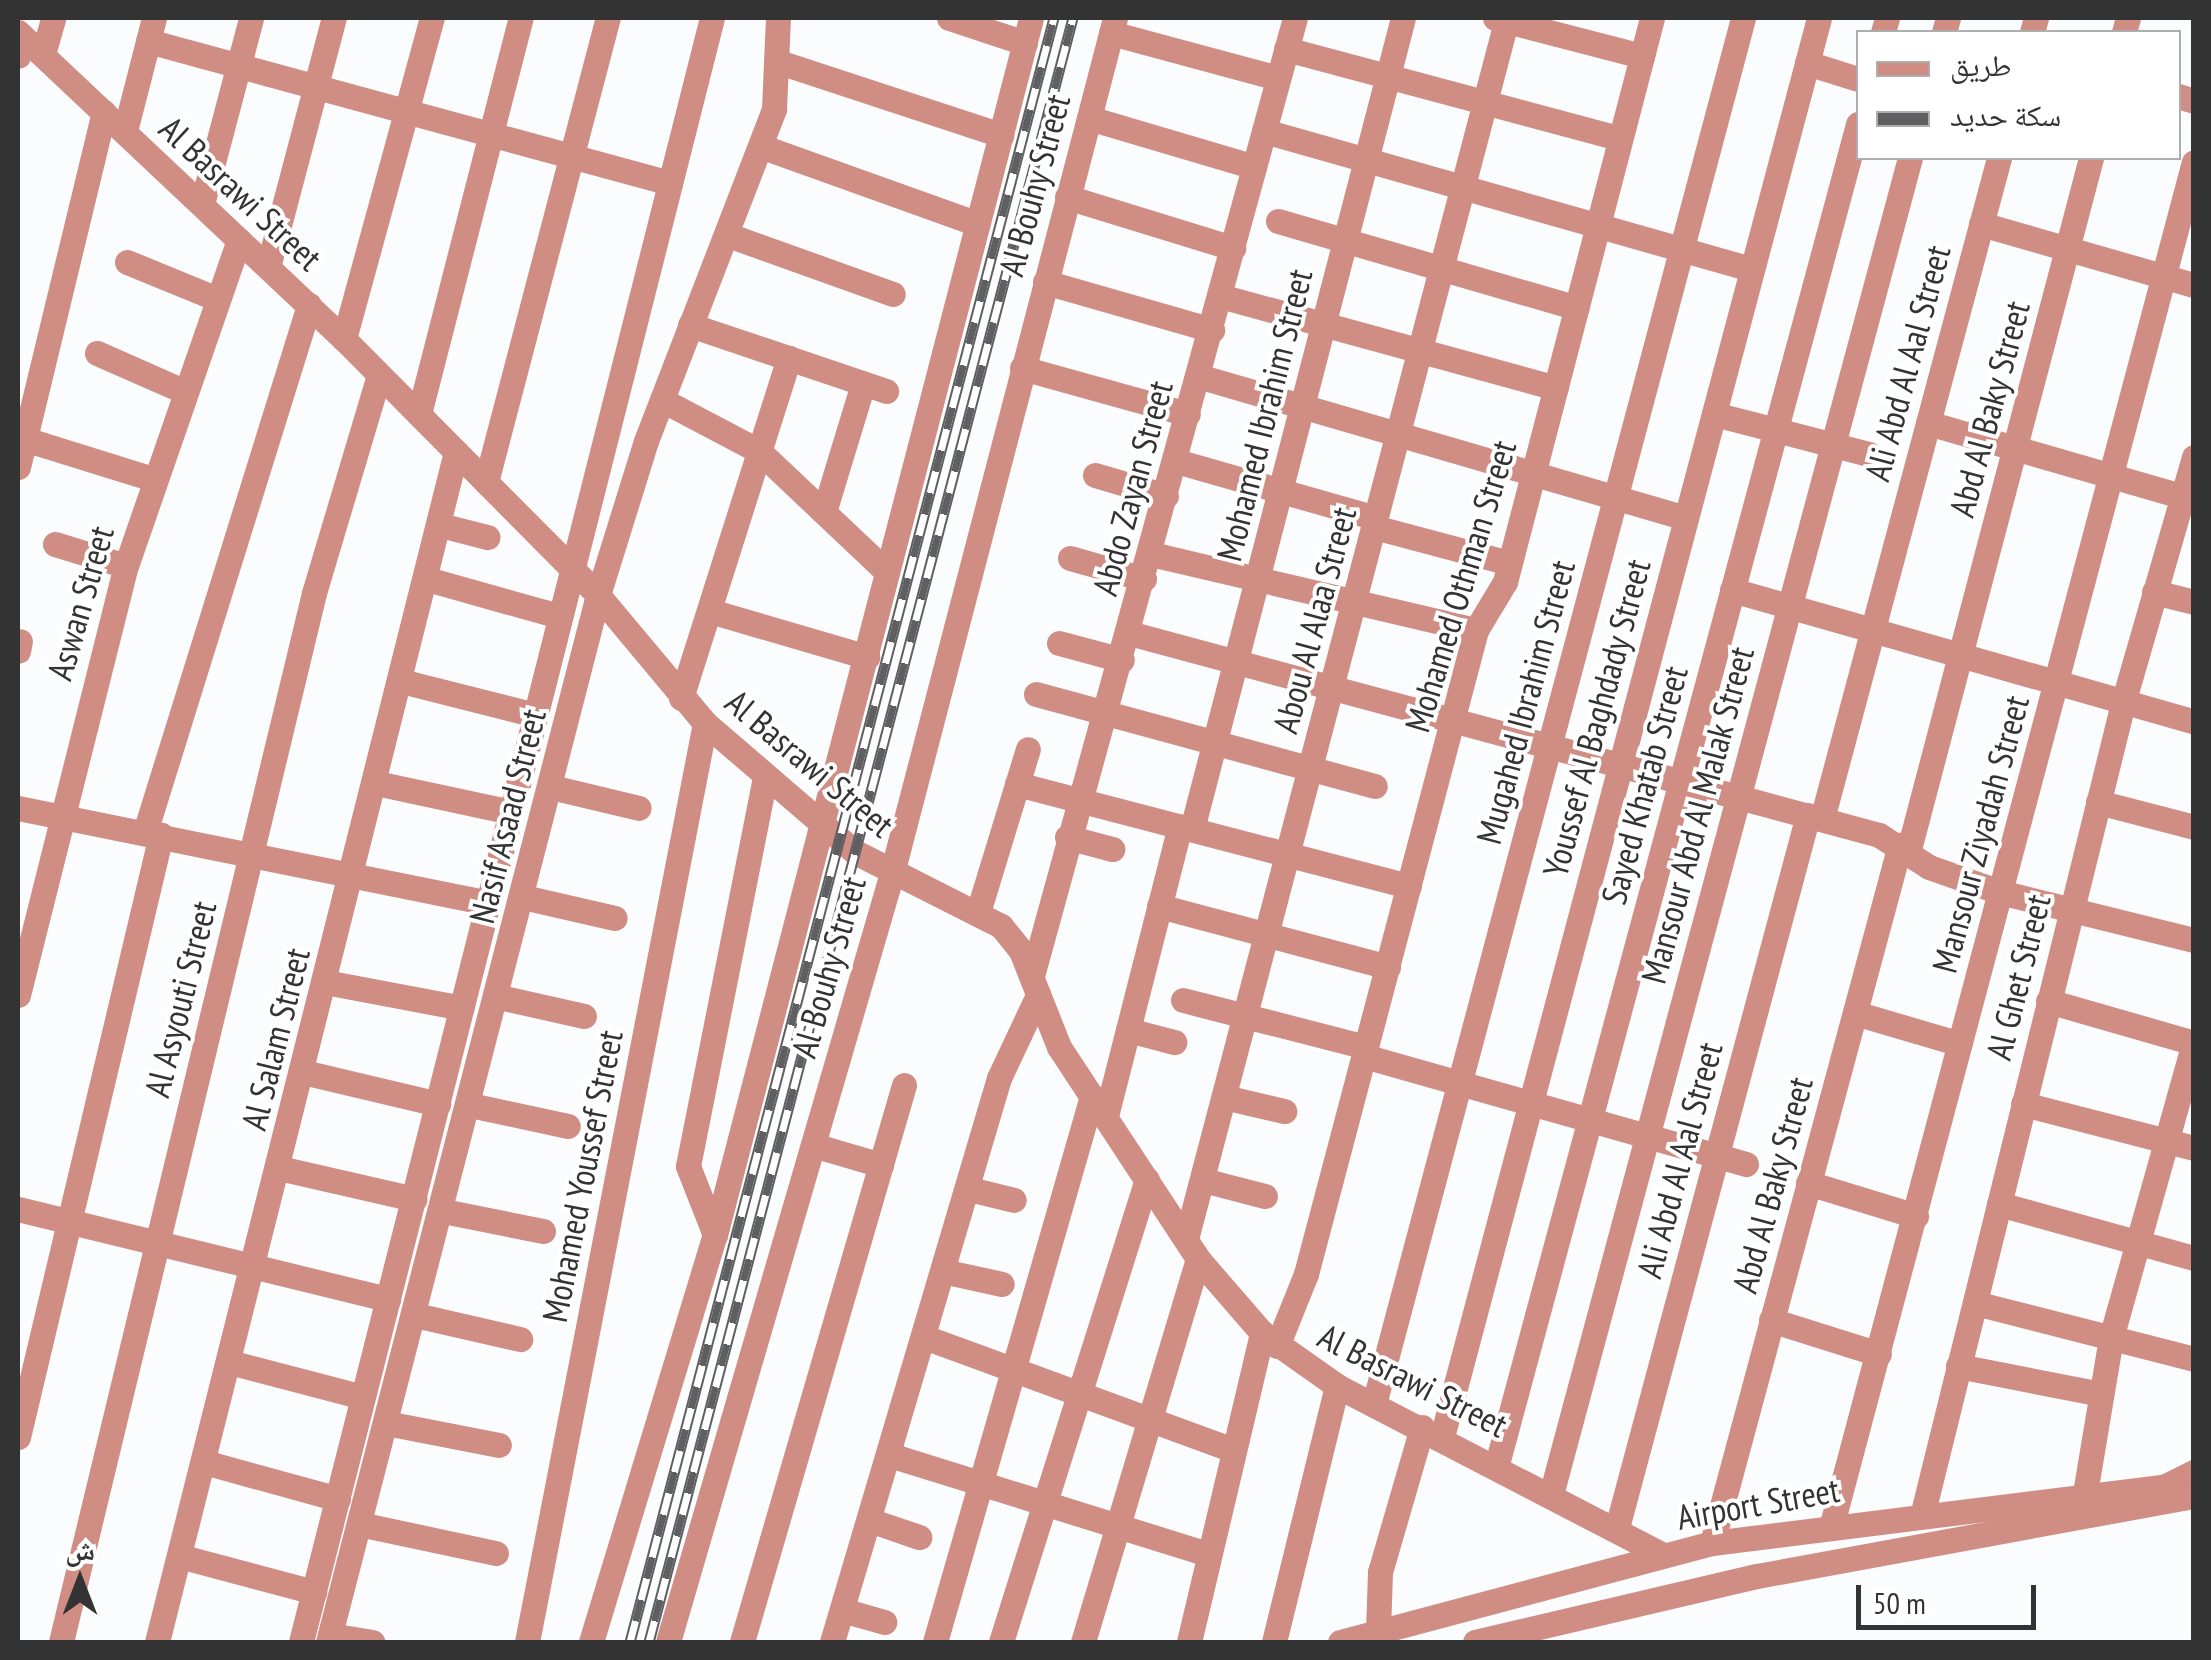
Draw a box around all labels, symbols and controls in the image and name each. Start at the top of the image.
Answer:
legend [1856,30,2181,160]
text: طريق [1950,45,2011,84]
street label: Al Bouhy Street [989,89,1079,281]
text: سكة حديد [1950,95,2061,134]
street label: Al Basrawi Street [151,107,331,279]
street label: Ali Abd Al Aal Street [1855,239,1959,487]
street label: Mohamed Ibrahim Street [1207,265,1321,565]
street label: Abd Al Baky Street [1940,296,2038,522]
street label: Abdo Zayan Street [1083,376,1181,600]
street label: Mohamed Othman Street [1396,435,1524,737]
street label: Abou Al Alaa Street [1263,501,1365,739]
street label: Aswan Street [38,521,122,685]
street label: Youssef Al Baghdady Street [1533,554,1659,882]
street label: Mugahed Ibrahim Street [1467,556,1583,848]
street label: Mansour Abd Al Malak Street [1632,641,1762,989]
street label: Sayed Khatab Street [1592,661,1696,909]
street label: Al Basrawi Street [718,681,902,845]
street label: Mansour Ziyadah Street [1923,691,2037,977]
street label: Nasif Asaad Street [460,704,554,928]
street label: Al Bouhy Street [782,871,874,1063]
street label: Al Ghet Street [1977,890,2059,1064]
street label: Al Asyouti Street [135,896,225,1102]
street label: Al Salam Street [232,944,318,1134]
street label: Mohamed Youssef Street [533,1026,631,1326]
street label: Ali Abd Al Aal Street [1627,1036,1731,1284]
street label: Abd Al Baky Street [1723,1072,1821,1298]
street label: Al Basrawi Street [1312,1314,1514,1446]
street label: Airport Street [1674,1468,1842,1538]
north arrow [30,1530,130,1630]
text: ش [65,1531,95,1568]
scale bar [1861,1565,2041,1627]
text: 50 m [1873,1583,1926,1622]

